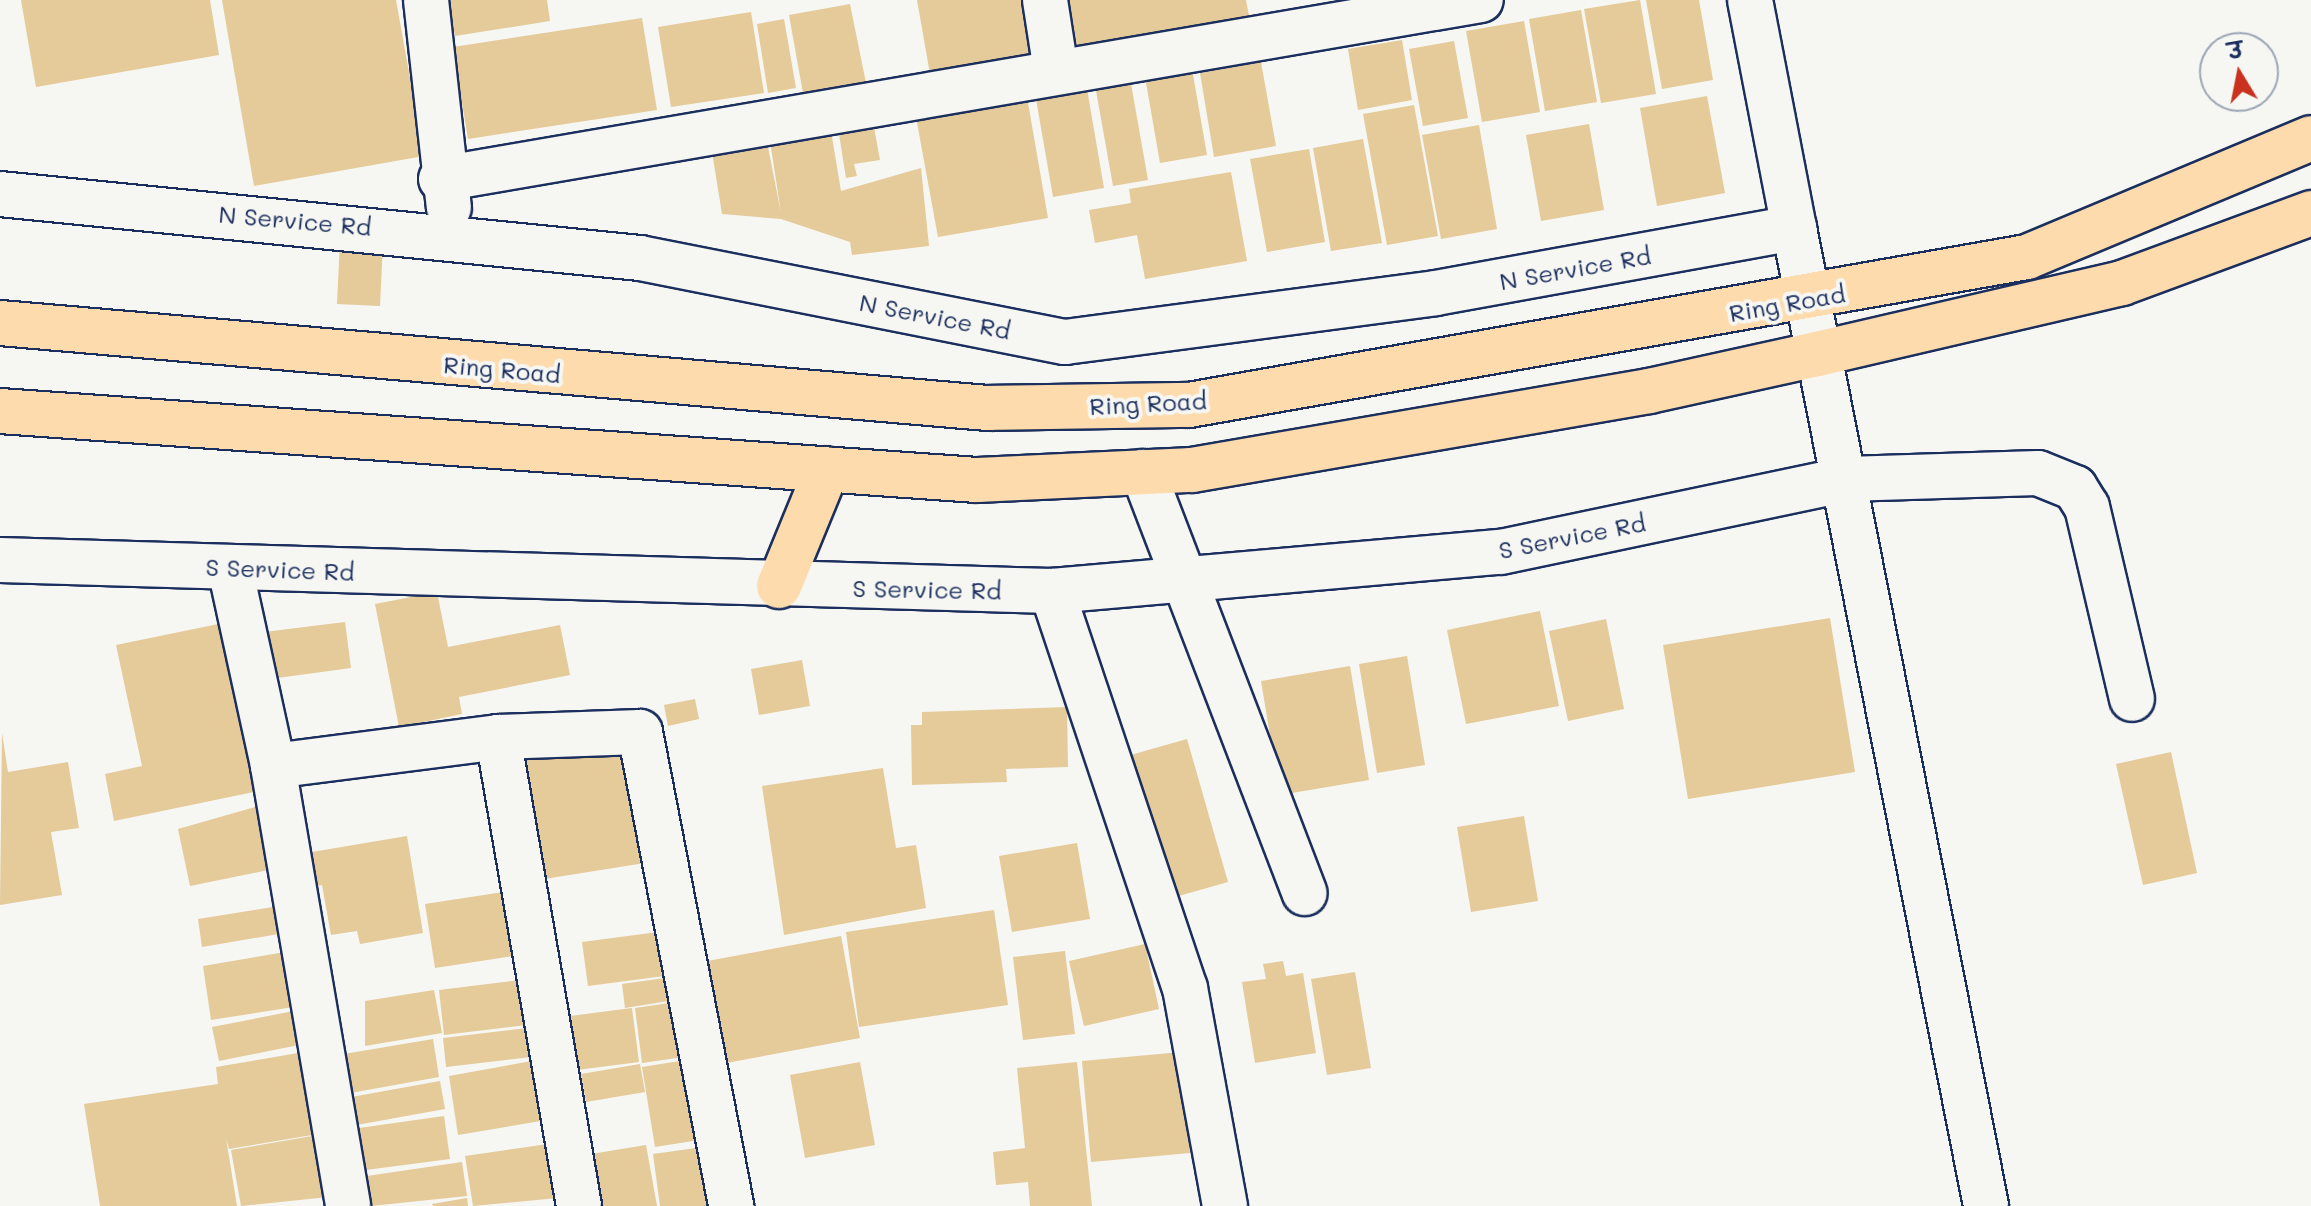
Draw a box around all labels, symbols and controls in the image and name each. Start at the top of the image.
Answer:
north arrow [2199,32,2279,112]
text: उ [2225,34,2245,65]
street label: N Service Rd [217,199,373,241]
street label: N Service Rd [1497,241,1653,295]
street label: Ring Road [1727,279,1847,327]
street label: N Service Rd [857,287,1013,345]
street label: Ring Road [442,350,562,388]
street label: Ring Road [1089,386,1207,420]
street label: S Service Rd [1496,508,1648,564]
street label: S Service Rd [205,552,355,586]
street label: S Service Rd [852,573,1002,605]

